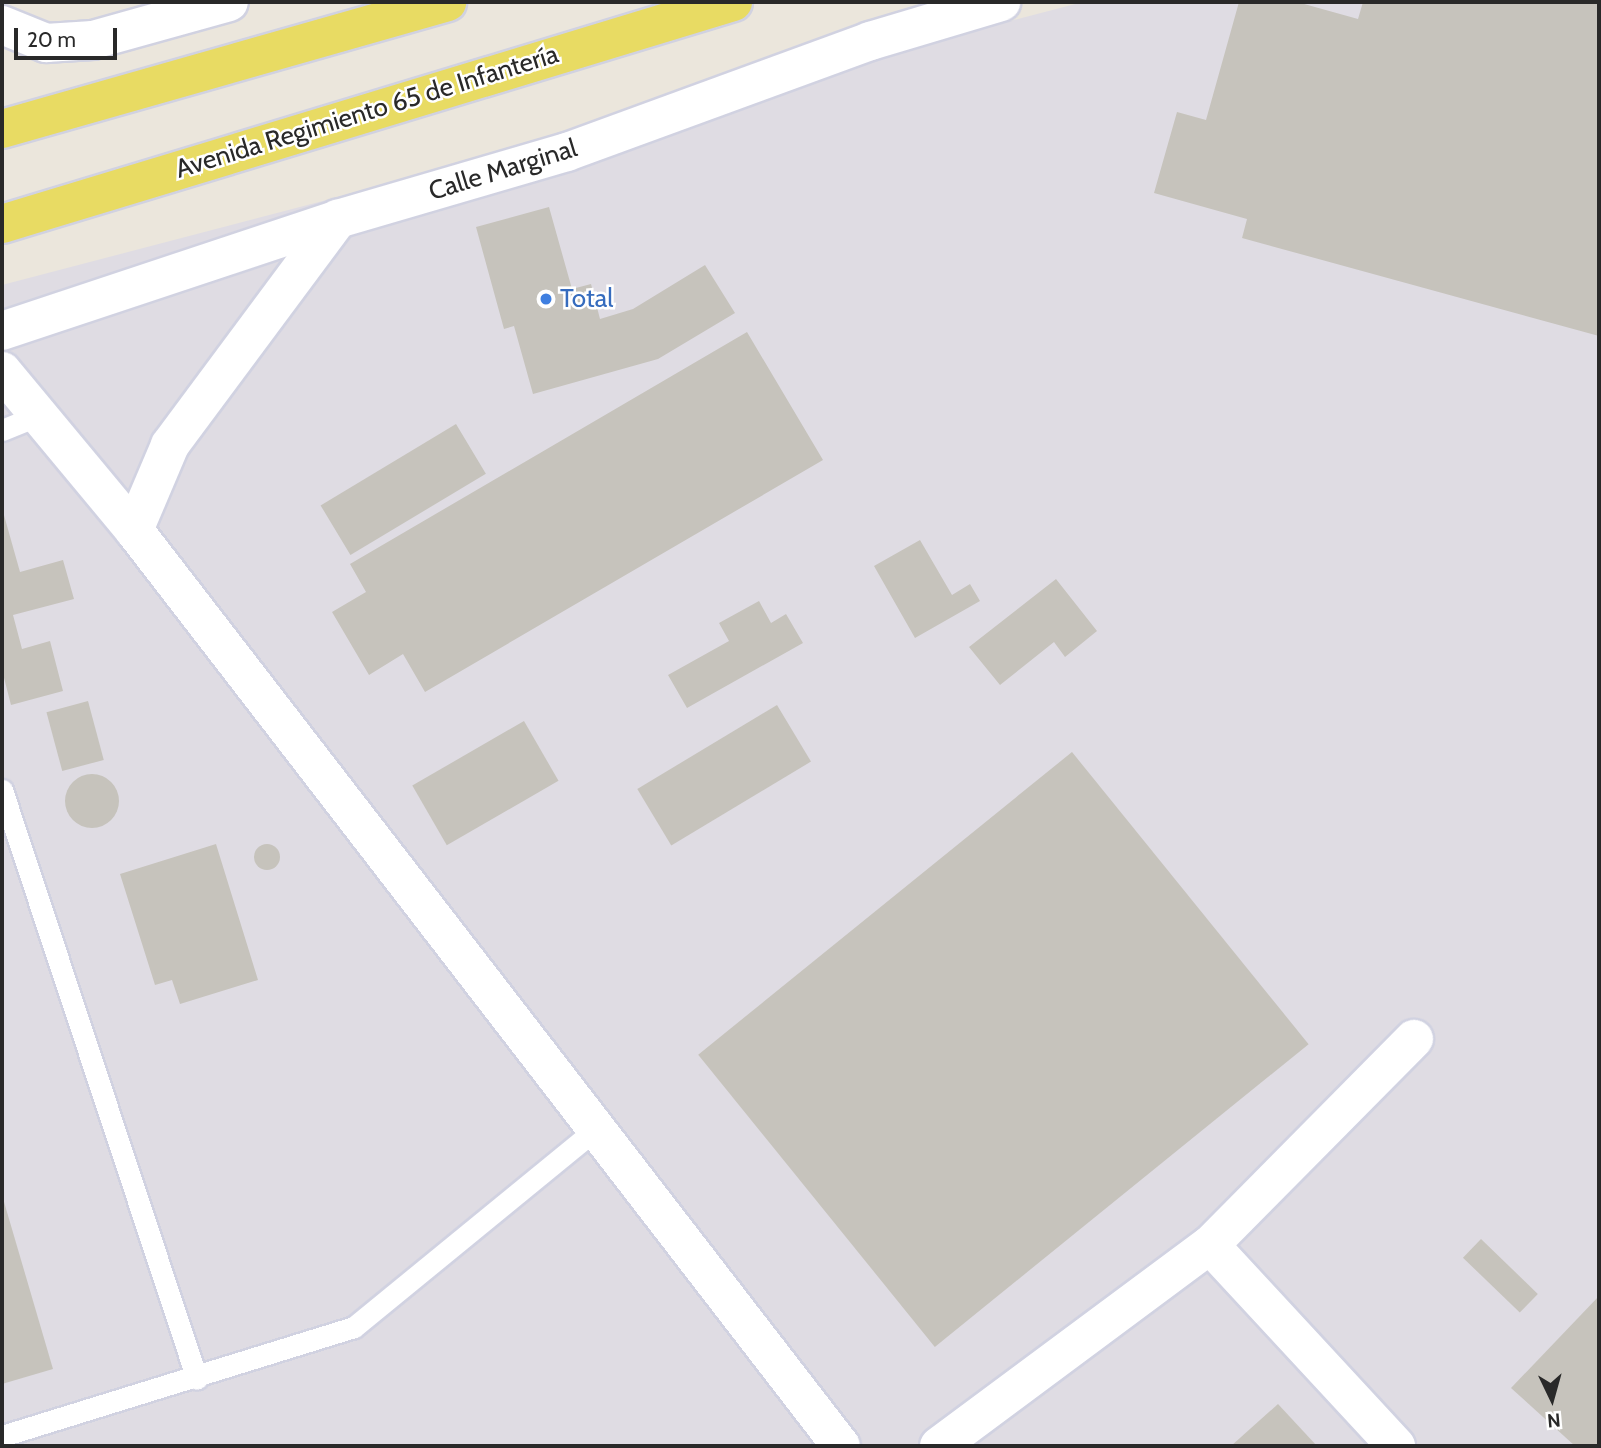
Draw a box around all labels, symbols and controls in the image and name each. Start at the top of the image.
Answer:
scale bar [18,14,121,58]
text: 20 m [27,27,76,52]
street label: Avenida Regimiento 65 de Infantería [172,39,562,185]
street label: Calle Marginal [425,133,581,207]
place label: Total [560,283,613,315]
marker: Total [538,291,554,307]
north arrow [1517,1364,1587,1434]
text: N [1546,1408,1562,1432]

